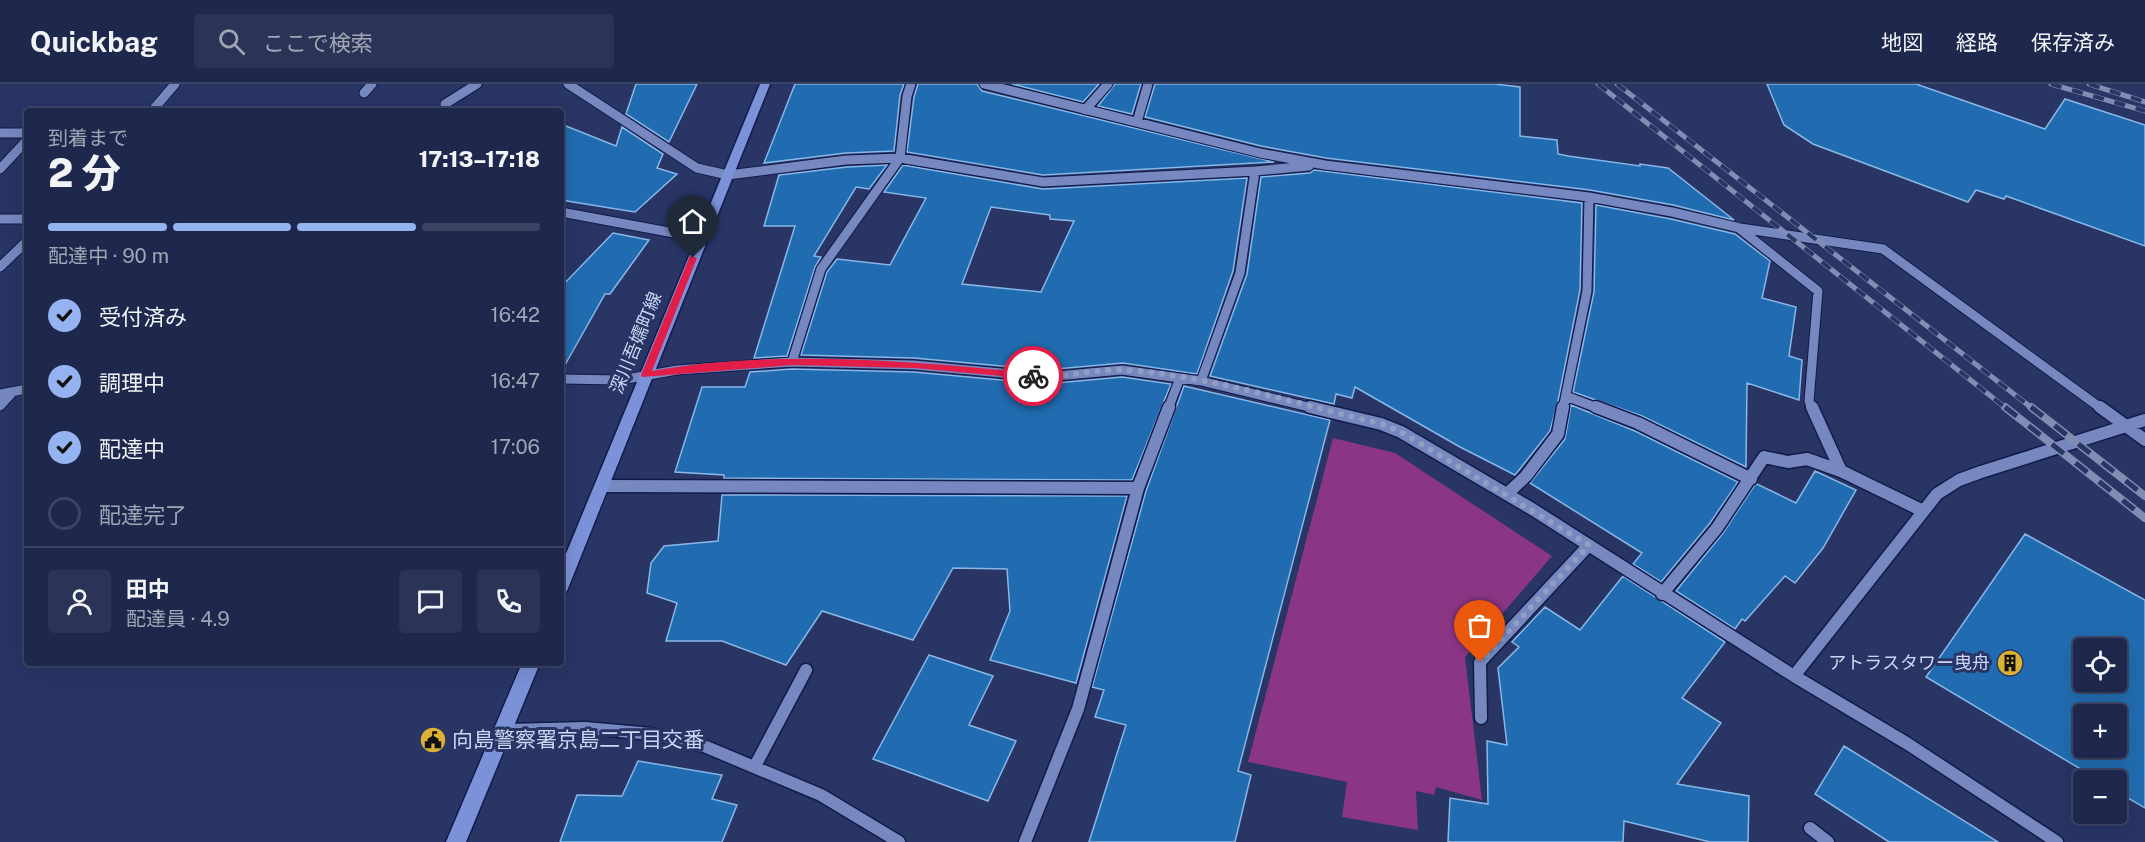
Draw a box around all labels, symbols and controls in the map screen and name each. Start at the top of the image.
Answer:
search box [194,14,614,68]
text: Quickbag [30,25,158,58]
icon: search [215,25,248,58]
text: ここで検索 [263,30,373,56]
text: 地図 [1881,30,1923,55]
text: 経路 [1956,30,1998,55]
text: 保存済み [2031,30,2115,55]
text: 到着まで [48,126,128,150]
text: 17:13–17:18 [419,146,540,172]
text: 2 分 [48,150,121,196]
pin [667,196,718,258]
icon: home [676,205,709,238]
text: 配達中 · 90 m [48,244,169,268]
street label: 深川吾嬬町線 [606,289,666,397]
icon: check [48,299,81,332]
text: 16:42 [491,303,540,327]
text: 受付済み [99,304,187,330]
courier [1003,346,1063,406]
icon: bike [1017,360,1050,393]
icon: check [48,365,81,398]
text: 16:47 [490,369,540,393]
text: 調理中 [99,370,165,396]
icon: check [48,431,81,464]
text: 17:06 [491,435,540,459]
text: 配達中 [99,436,165,462]
text: 配達完了 [99,502,187,528]
button: person [48,570,111,633]
button: chat [399,570,462,633]
button: phone [477,570,540,633]
text: 田中 [126,576,170,602]
pin [1454,600,1505,662]
text: 配達員 · 4.9 [126,607,230,631]
icon: bag [1463,609,1496,642]
map controls [2073,638,2127,824]
button: locate [2073,638,2127,692]
building icon: アトラスタワー曳舟 [1995,648,2025,678]
place label: アトラスタワー曳舟 [1828,652,1990,673]
button: + [2073,704,2127,758]
public building icon: 向島警察署京島二丁目交番 [418,725,448,755]
place label: 向島警察署京島二丁目交番 [452,727,704,752]
button: − [2073,770,2127,824]

